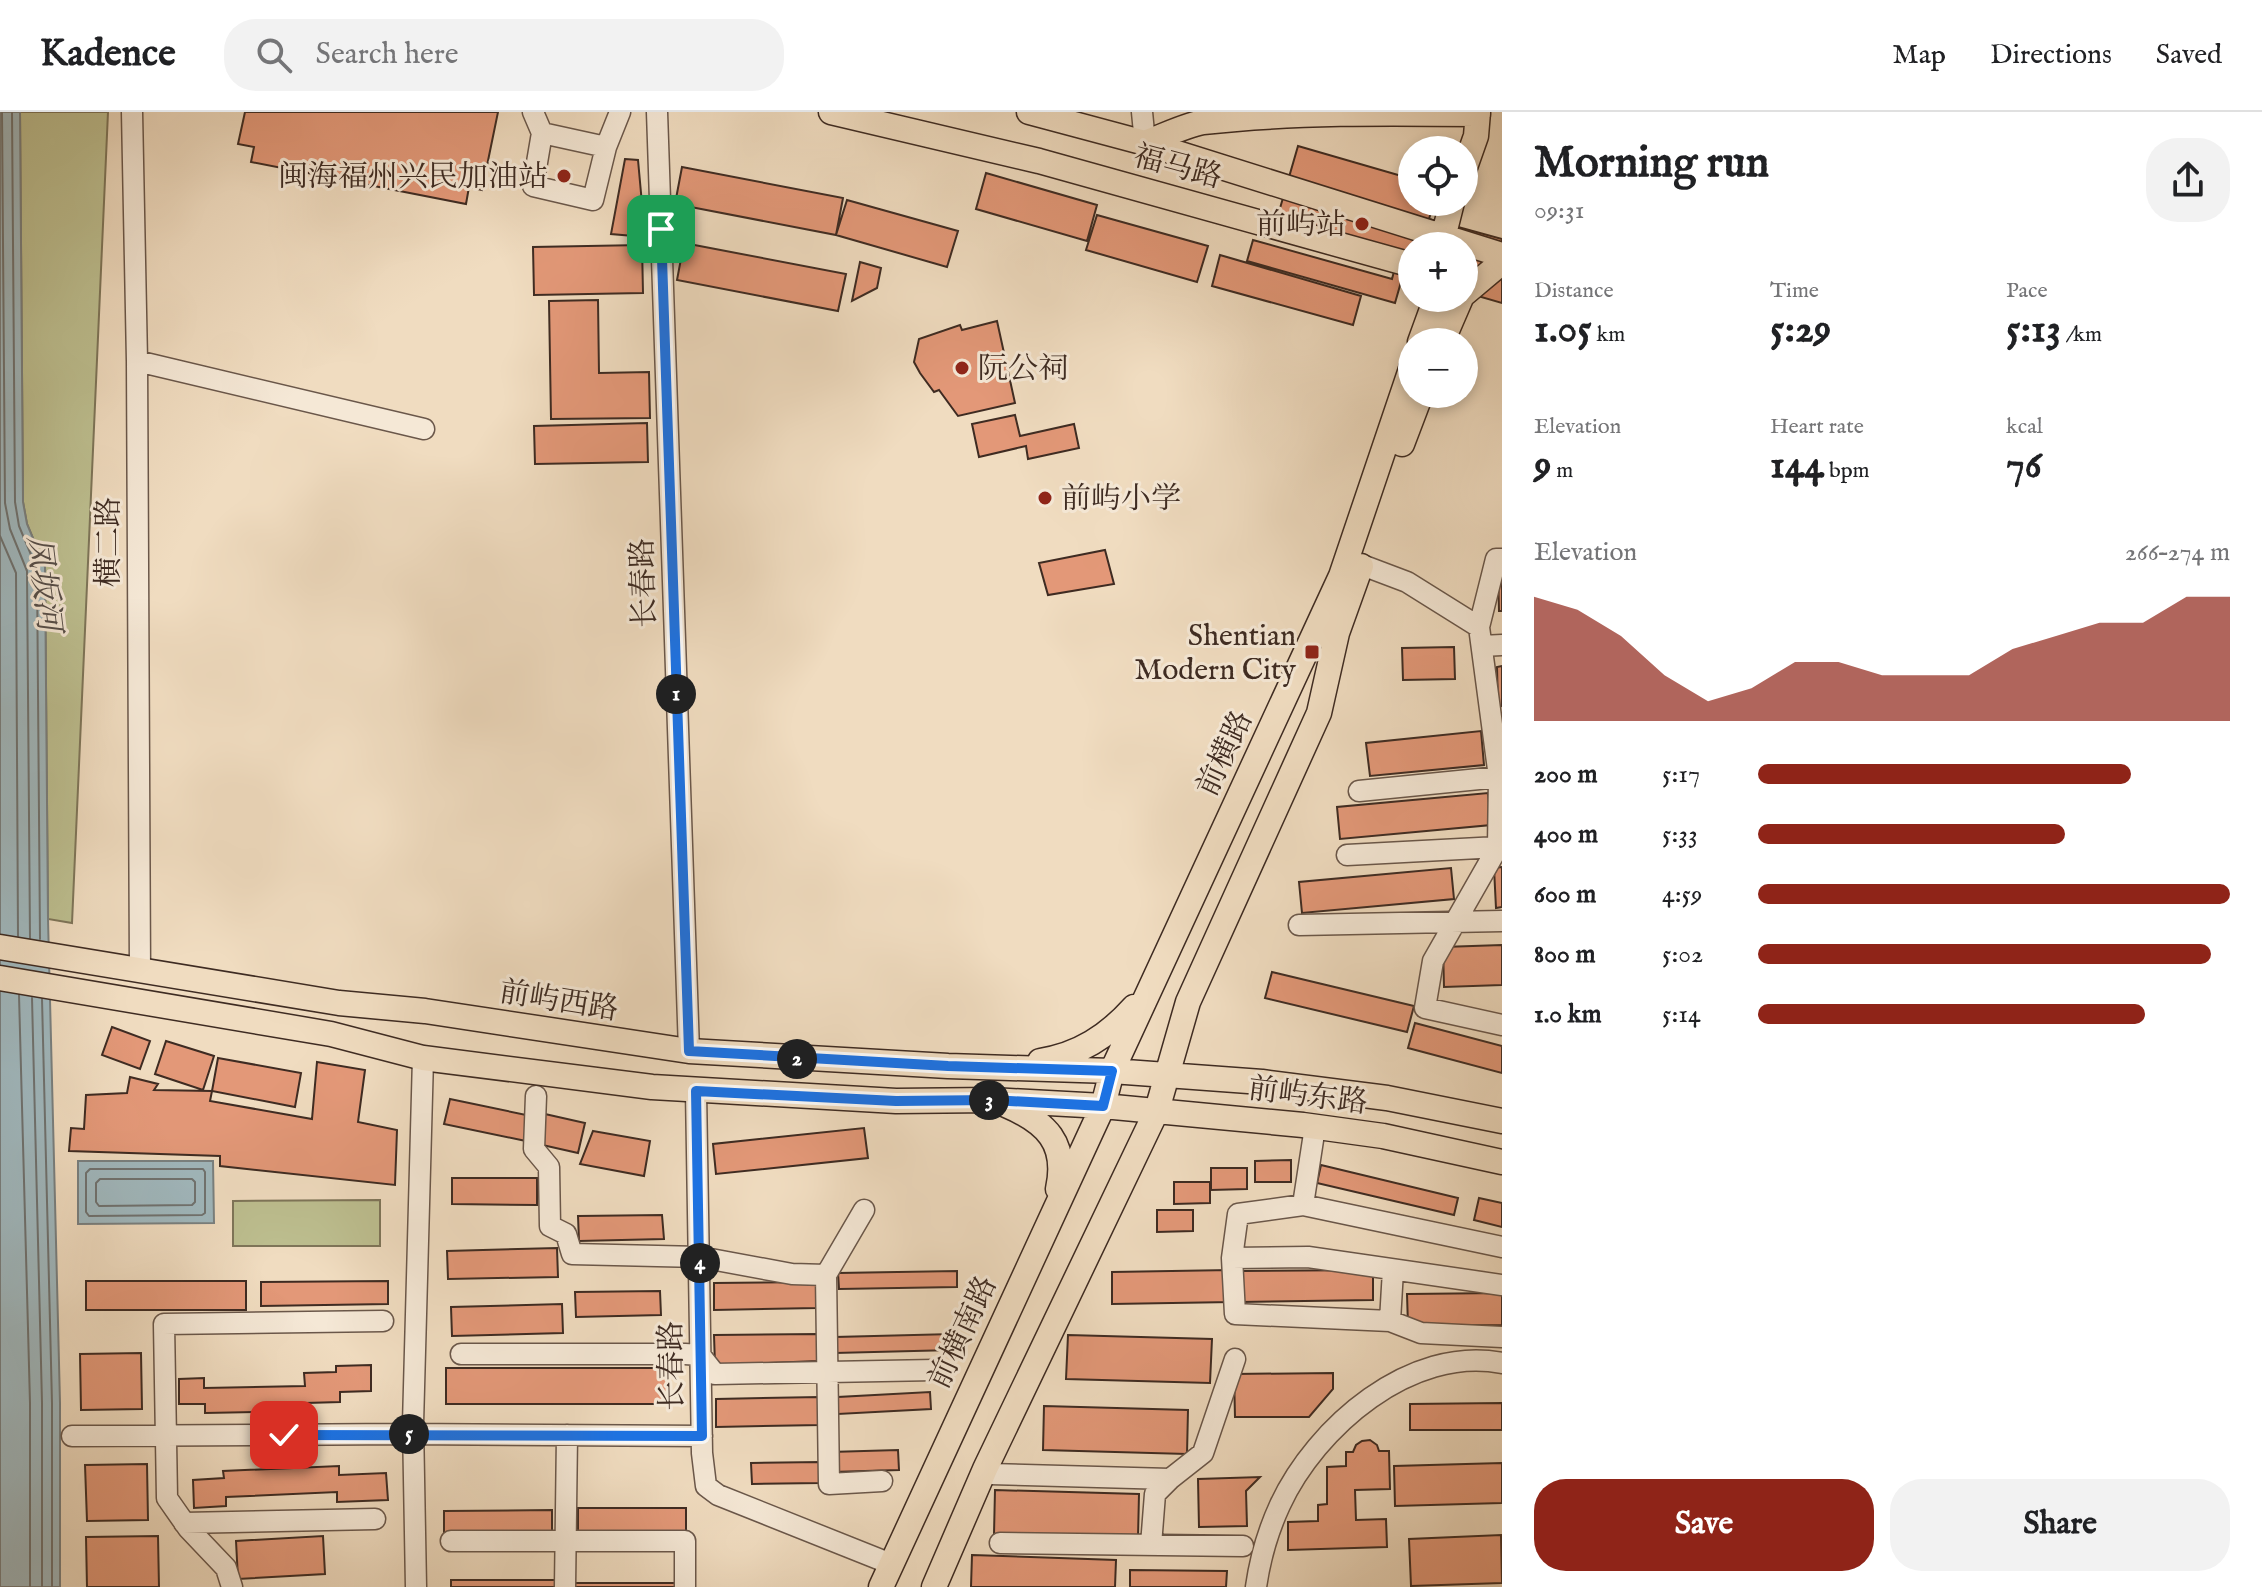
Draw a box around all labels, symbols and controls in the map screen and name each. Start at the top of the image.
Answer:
search box [224,19,784,91]
text: Kadence [40,31,176,79]
icon: search [252,33,296,77]
text: Search here [316,36,459,74]
text: Map [1892,38,1946,73]
text: Directions [1990,38,2112,73]
text: Saved [2156,38,2222,73]
map controls [1398,136,1478,408]
button: locate [1398,136,1478,216]
text: Morning run [1534,136,1769,192]
street label: 福马路 [1129,138,1226,198]
button: share [2146,138,2230,222]
place label: 闽海福州兴民加油站 [278,159,548,197]
marker: 闽海福州兴民加油站 [555,167,573,185]
text: 09:31 [1534,194,1584,227]
pin [627,195,695,263]
icon: arrive [639,207,683,251]
place label: 前屿站 [1256,207,1346,245]
marker: 前屿站 [1353,215,1371,233]
button: + [1398,232,1478,312]
text: Distance [1534,277,1614,305]
text: Time [1770,277,1819,305]
text: Pace [2006,277,2048,305]
text: 1.05 [1534,305,1592,356]
text: 5:29 [1770,305,1831,356]
text: 5:13 [2006,305,2061,356]
text: km [1592,321,1625,349]
text: /km [2061,321,2102,349]
button: − [1398,328,1478,408]
place label: 阮公祠 [978,351,1068,389]
marker: 阮公祠 [953,359,971,377]
text: Elevation [1534,413,1621,441]
text: Heart rate [1770,413,1864,441]
text: kcal [2006,413,2043,441]
text: 9 [1534,441,1551,492]
text: 144 [1770,441,1824,492]
text: 76 [2006,441,2042,492]
text: m [1551,457,1573,485]
text: bpm [1824,457,1870,485]
place label: 前屿小学 [1061,481,1181,519]
marker: 前屿小学 [1036,489,1054,507]
street label: 横二路 [91,497,129,587]
water label: 凤坂河 [16,533,69,638]
text: Elevation [1534,536,1637,569]
text: 266–274 m [2125,536,2230,569]
street label: 长春路 [624,537,666,629]
place label: Shentian Modern City [1134,618,1296,690]
marker: Shentian Modern City [1303,643,1321,661]
pin: 1 [656,674,696,714]
text: 1 [672,680,680,708]
street label: 前横路 [1190,705,1262,803]
text: 200 m [1534,758,1598,791]
text: 5:17 [1662,758,1700,791]
text: 400 m [1534,818,1598,851]
text: 5:33 [1662,818,1698,851]
text: 600 m [1534,878,1596,911]
text: 4:59 [1662,878,1702,911]
text: 800 m [1534,938,1596,971]
text: 5:02 [1662,938,1703,971]
street label: 前屿西路 [496,974,621,1030]
text: 1.0 km [1534,998,1602,1031]
text: 5:14 [1662,998,1701,1031]
pin: 2 [777,1039,817,1079]
text: 2 [792,1045,802,1073]
street label: 前屿东路 [1246,1071,1370,1123]
pin: 3 [969,1080,1009,1120]
text: 3 [985,1086,993,1114]
pin: 4 [680,1243,720,1283]
text: 4 [695,1249,705,1277]
street label: 前横南路 [921,1270,1006,1395]
street label: 长春路 [653,1321,693,1411]
pin [250,1401,318,1469]
icon: check [262,1413,306,1457]
pin: 5 [389,1414,429,1454]
text: 5 [405,1420,413,1448]
button: Save [1534,1479,1874,1571]
button: Share [1890,1479,2230,1571]

